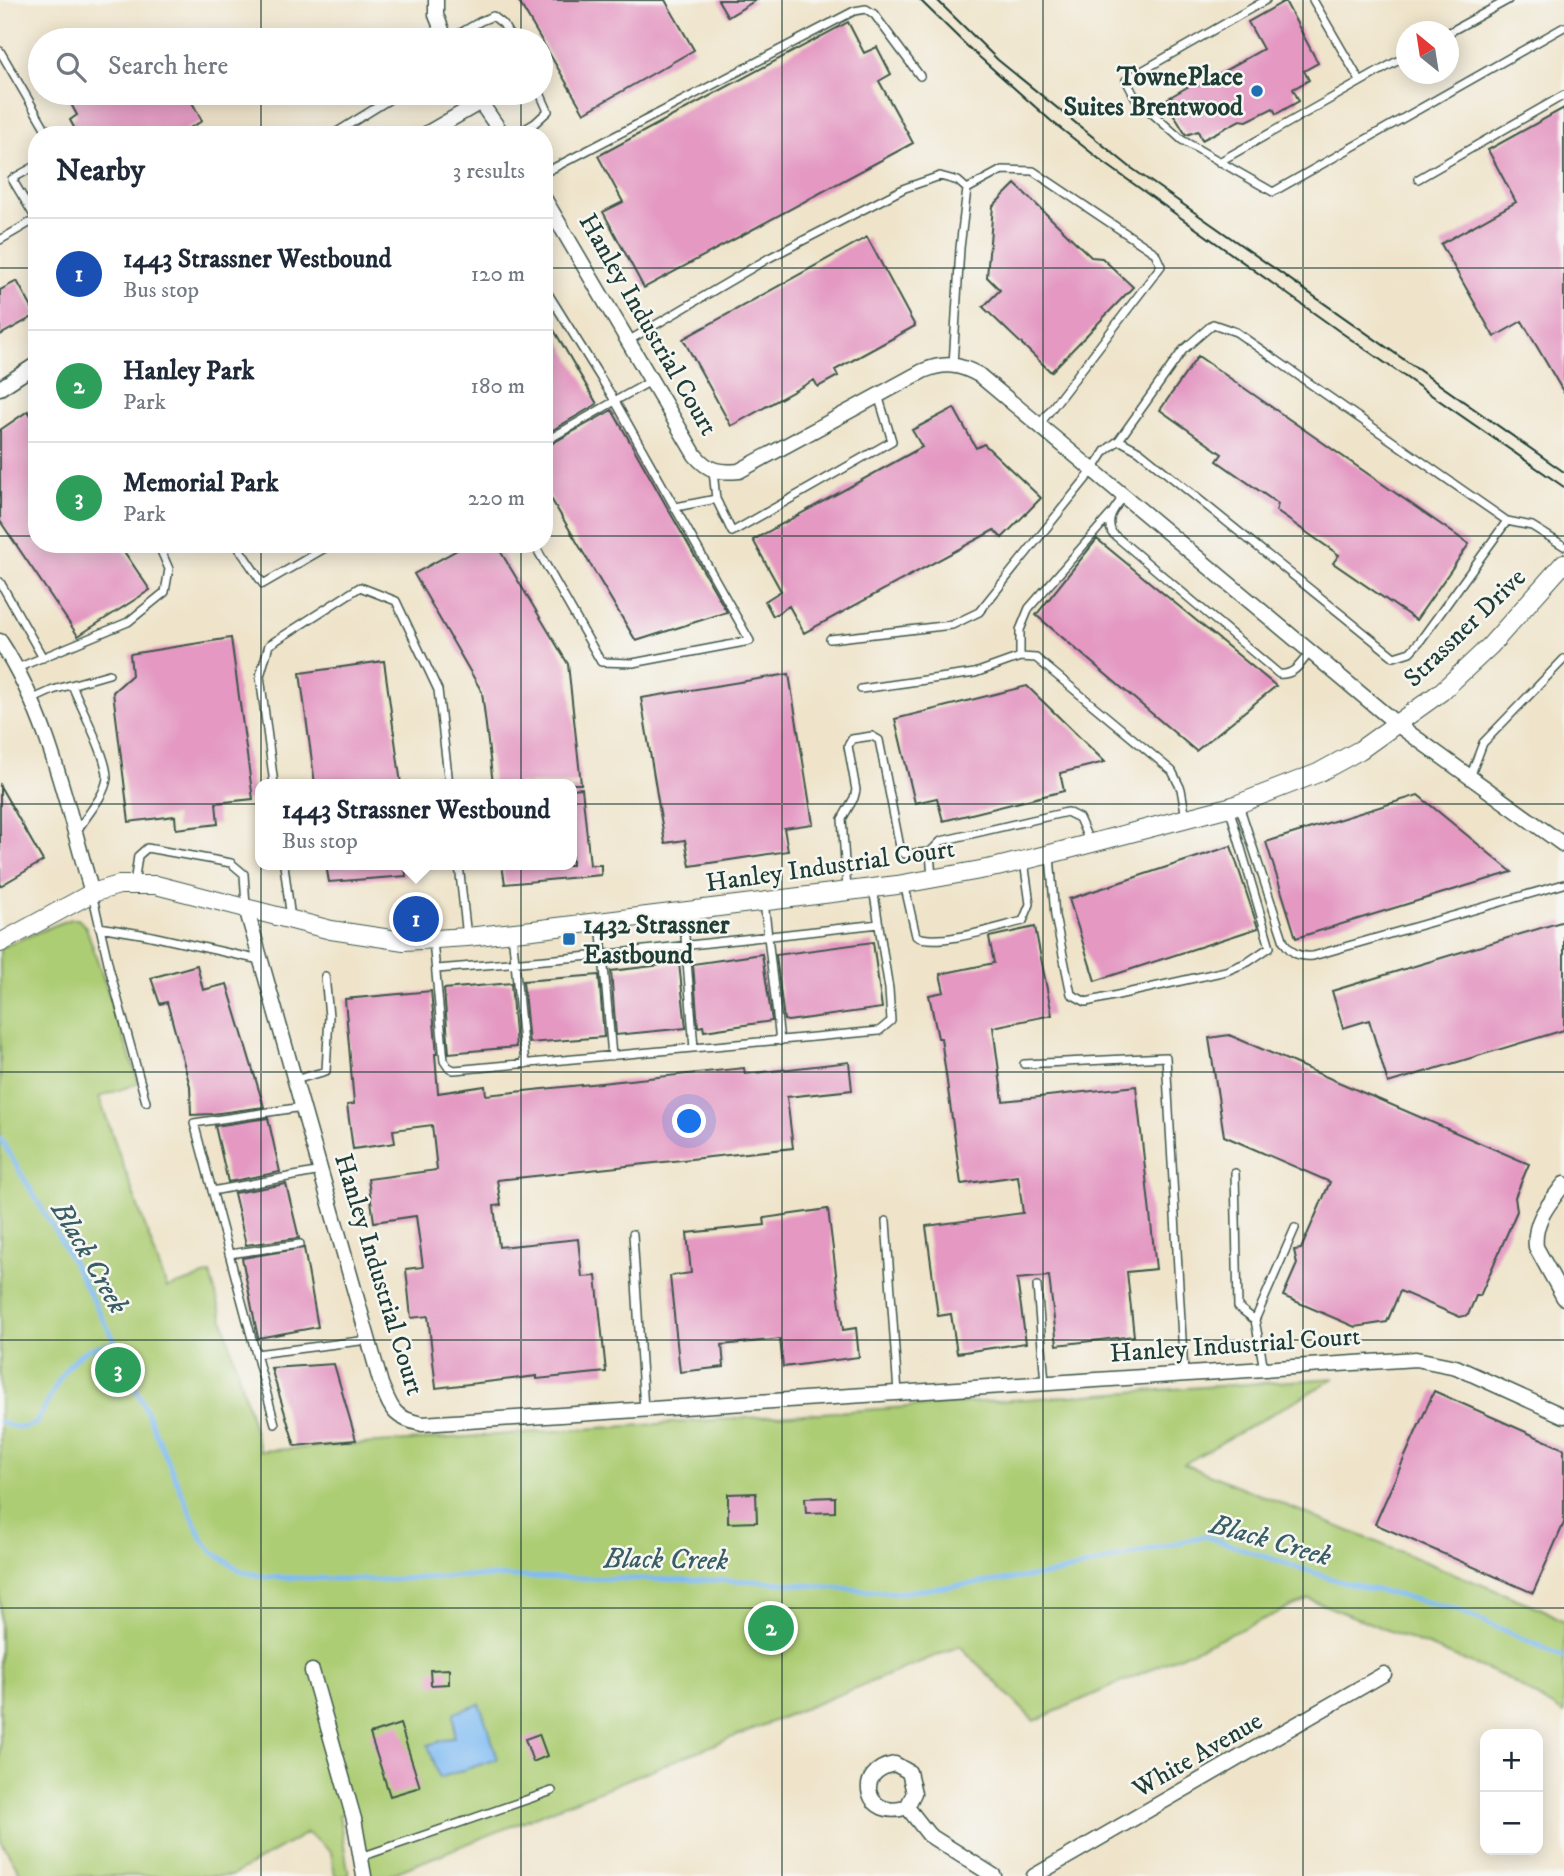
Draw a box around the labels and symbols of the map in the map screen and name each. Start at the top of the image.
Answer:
north arrow [1396,21,1459,84]
place label: TownePlace Suites Brentwood [1063,61,1244,124]
marker: TownePlace Suites Brentwood [1249,83,1265,99]
street label: Hanley Industrial Court [571,208,725,442]
street label: Strassner Drive [1397,562,1533,695]
street label: Hanley Industrial Court [704,833,957,900]
pin: 1 [393,893,439,945]
place label: 1432 Strassner Eastbound [583,909,730,972]
marker: 1432 Strassner Eastbound [561,931,577,947]
your location [672,1104,706,1138]
street label: Hanley Industrial Court [326,1150,431,1399]
water label: Black Creek [43,1194,136,1320]
street label: Hanley Industrial Court [1109,1320,1361,1371]
pin: 3 [95,1344,141,1396]
water label: Black Creek [1205,1506,1335,1574]
water label: Black Creek [603,1541,729,1578]
pin: 2 [748,1602,794,1654]
street label: White Avenue [1126,1705,1269,1806]

